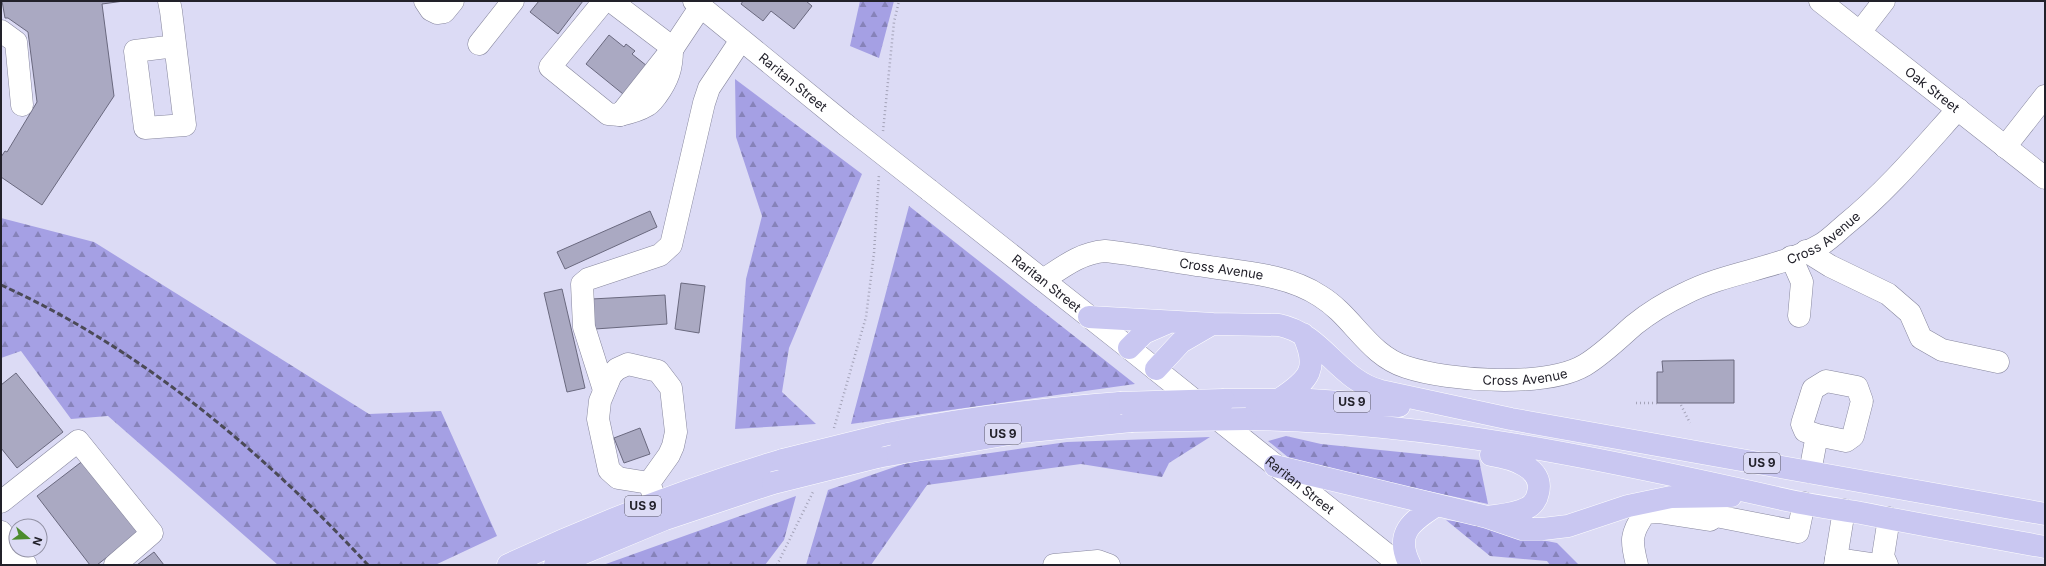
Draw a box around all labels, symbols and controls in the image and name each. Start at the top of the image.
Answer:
street label: Raritan Street [756,49,831,115]
street label: Oak Street [1902,63,1963,116]
street label: Cross Avenue [1785,208,1863,267]
street label: Raritan Street [1009,251,1084,315]
street label: Cross Avenue [1178,254,1265,283]
street label: Cross Avenue [1482,365,1569,388]
road number: US 9 [1334,392,1370,412]
road number: US 9 [985,424,1021,444]
street label: Raritan Street [1262,453,1338,517]
road number: US 9 [1744,453,1780,473]
road number: US 9 [625,496,661,516]
north arrow [8,518,48,558]
text: N [29,535,45,548]

